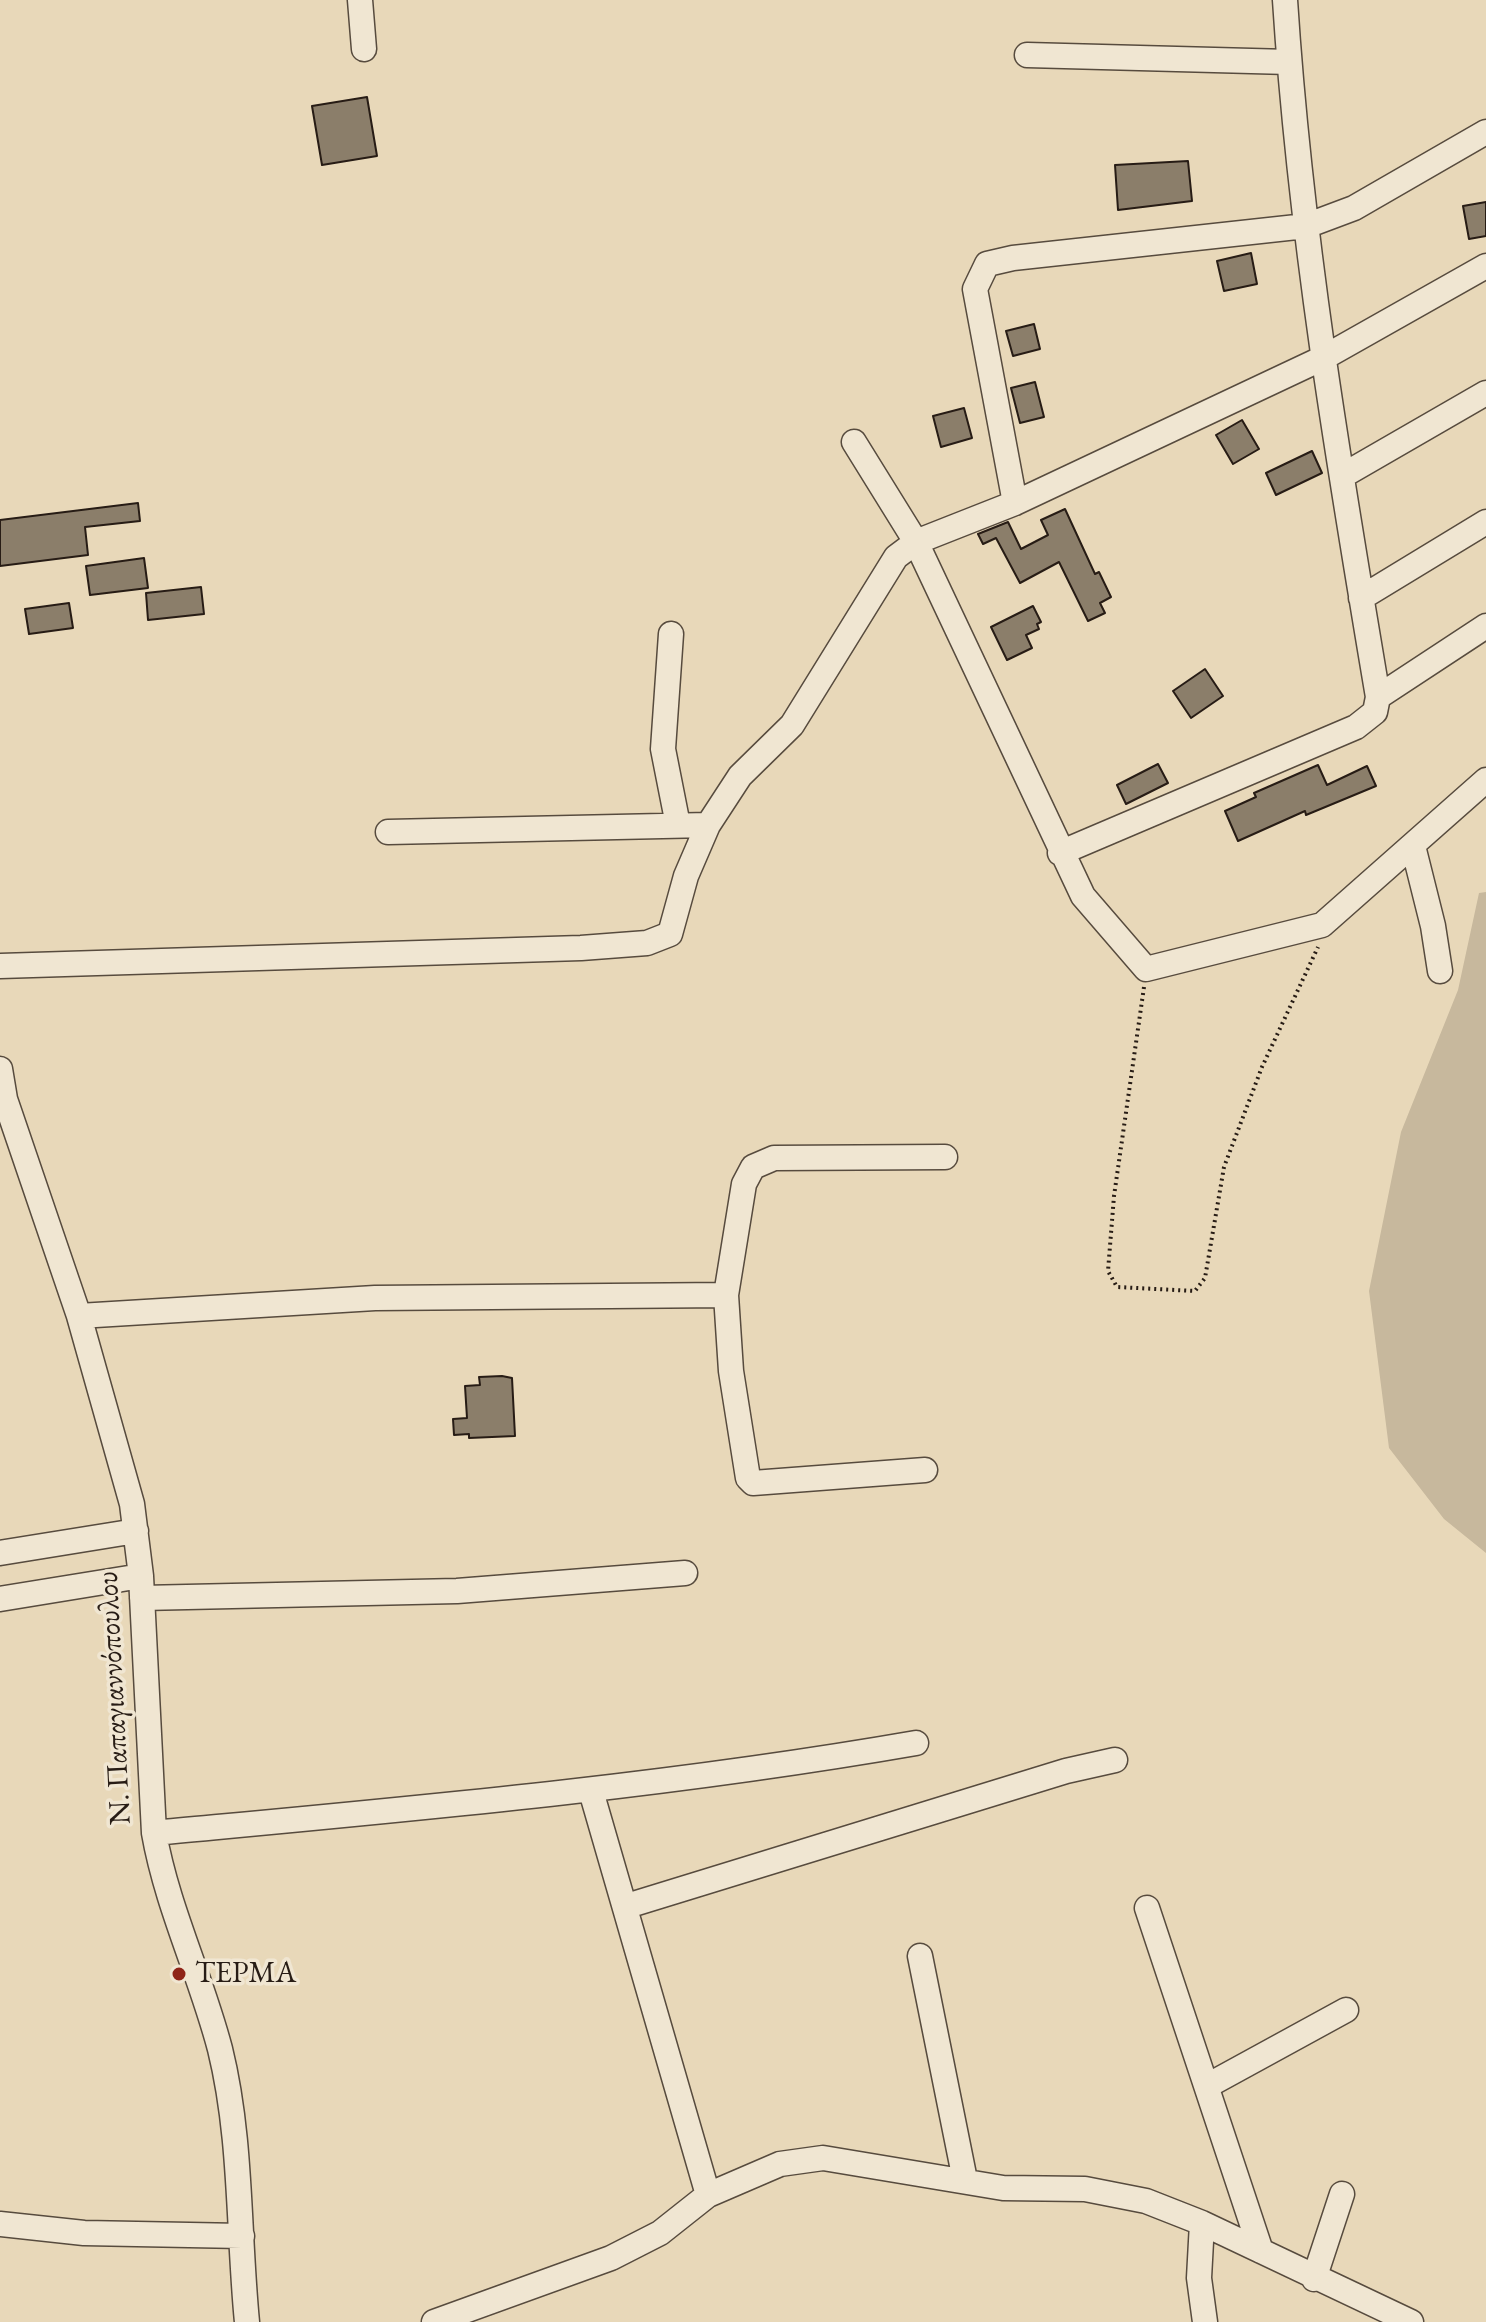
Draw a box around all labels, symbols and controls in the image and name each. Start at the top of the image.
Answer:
street label: Ν. Παπαγιαννόπουλου [90,1570,140,1826]
place label: ΤΕΡΜΑ [195,1956,296,1992]
marker: ΤΕΡΜΑ [170,1965,188,1983]

